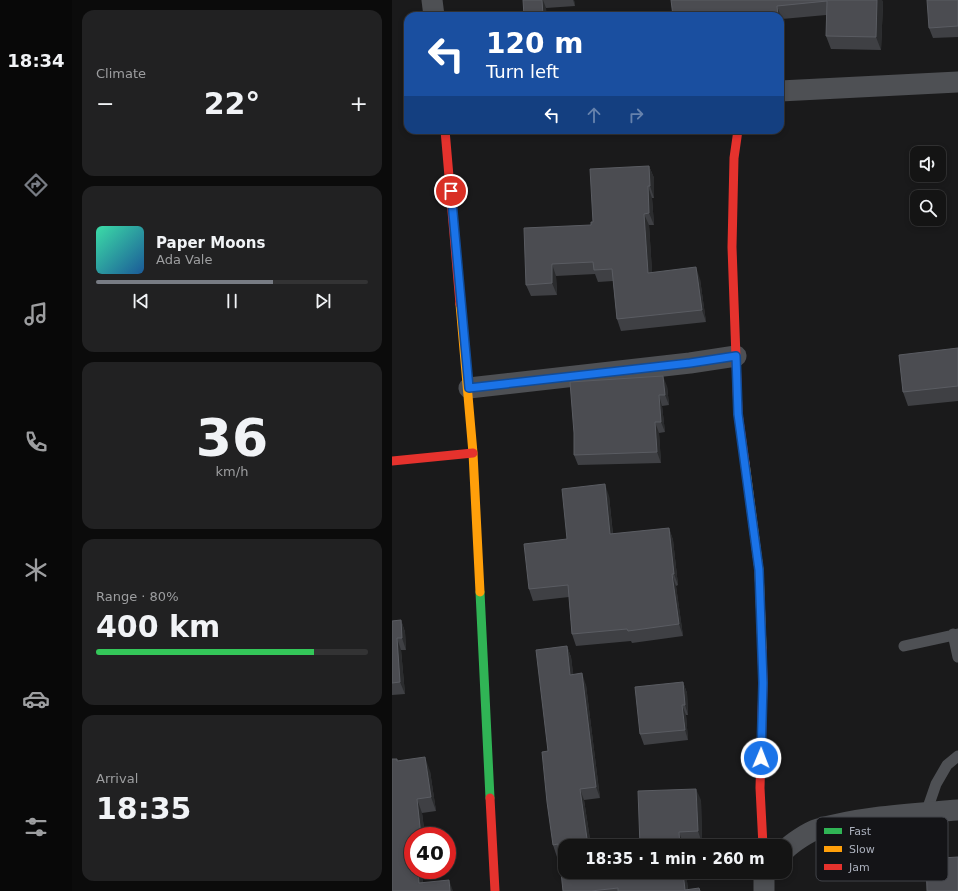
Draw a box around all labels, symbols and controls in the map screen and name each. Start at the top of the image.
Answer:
text: 120 m [486,27,583,60]
icon: left [420,28,472,80]
text: 18:34 [7,50,65,71]
text: Turn left [486,61,559,82]
text: Climate [96,66,146,81]
text: 22° [204,86,260,121]
text: − [96,91,114,116]
text: + [350,91,368,116]
icon: left [541,104,563,126]
icon: ahead [583,104,605,126]
icon: right [625,104,647,126]
map controls [910,146,946,226]
button: sound [910,146,946,182]
icon: directions [22,171,50,199]
pin [434,174,468,208]
icon: arrive [440,180,462,202]
button: search [910,190,946,226]
text: Paper Moons [156,234,265,252]
text: Ada Vale [156,252,212,267]
icon: previous [130,290,152,312]
icon: pause [221,290,243,312]
icon: next [312,290,334,312]
icon: music [22,300,50,328]
text: 36 [196,408,268,468]
icon: phone [22,428,50,456]
text: km/h [216,464,248,479]
icon: climate [22,556,50,584]
text: Range · 80% [96,589,179,604]
text: 400 km [96,609,220,644]
icon: car [22,685,50,713]
position arrow [740,737,782,779]
text: Arrival [96,771,138,786]
text: 18:35 [96,791,192,826]
icon: filters [22,813,50,841]
legend [816,817,948,881]
text: Fast [849,825,872,838]
speed limit sign: 40 [404,827,456,879]
text: Slow [849,843,875,856]
text: 18:35 · 1 min · 260 m [585,850,765,868]
text: Jam [848,861,870,874]

